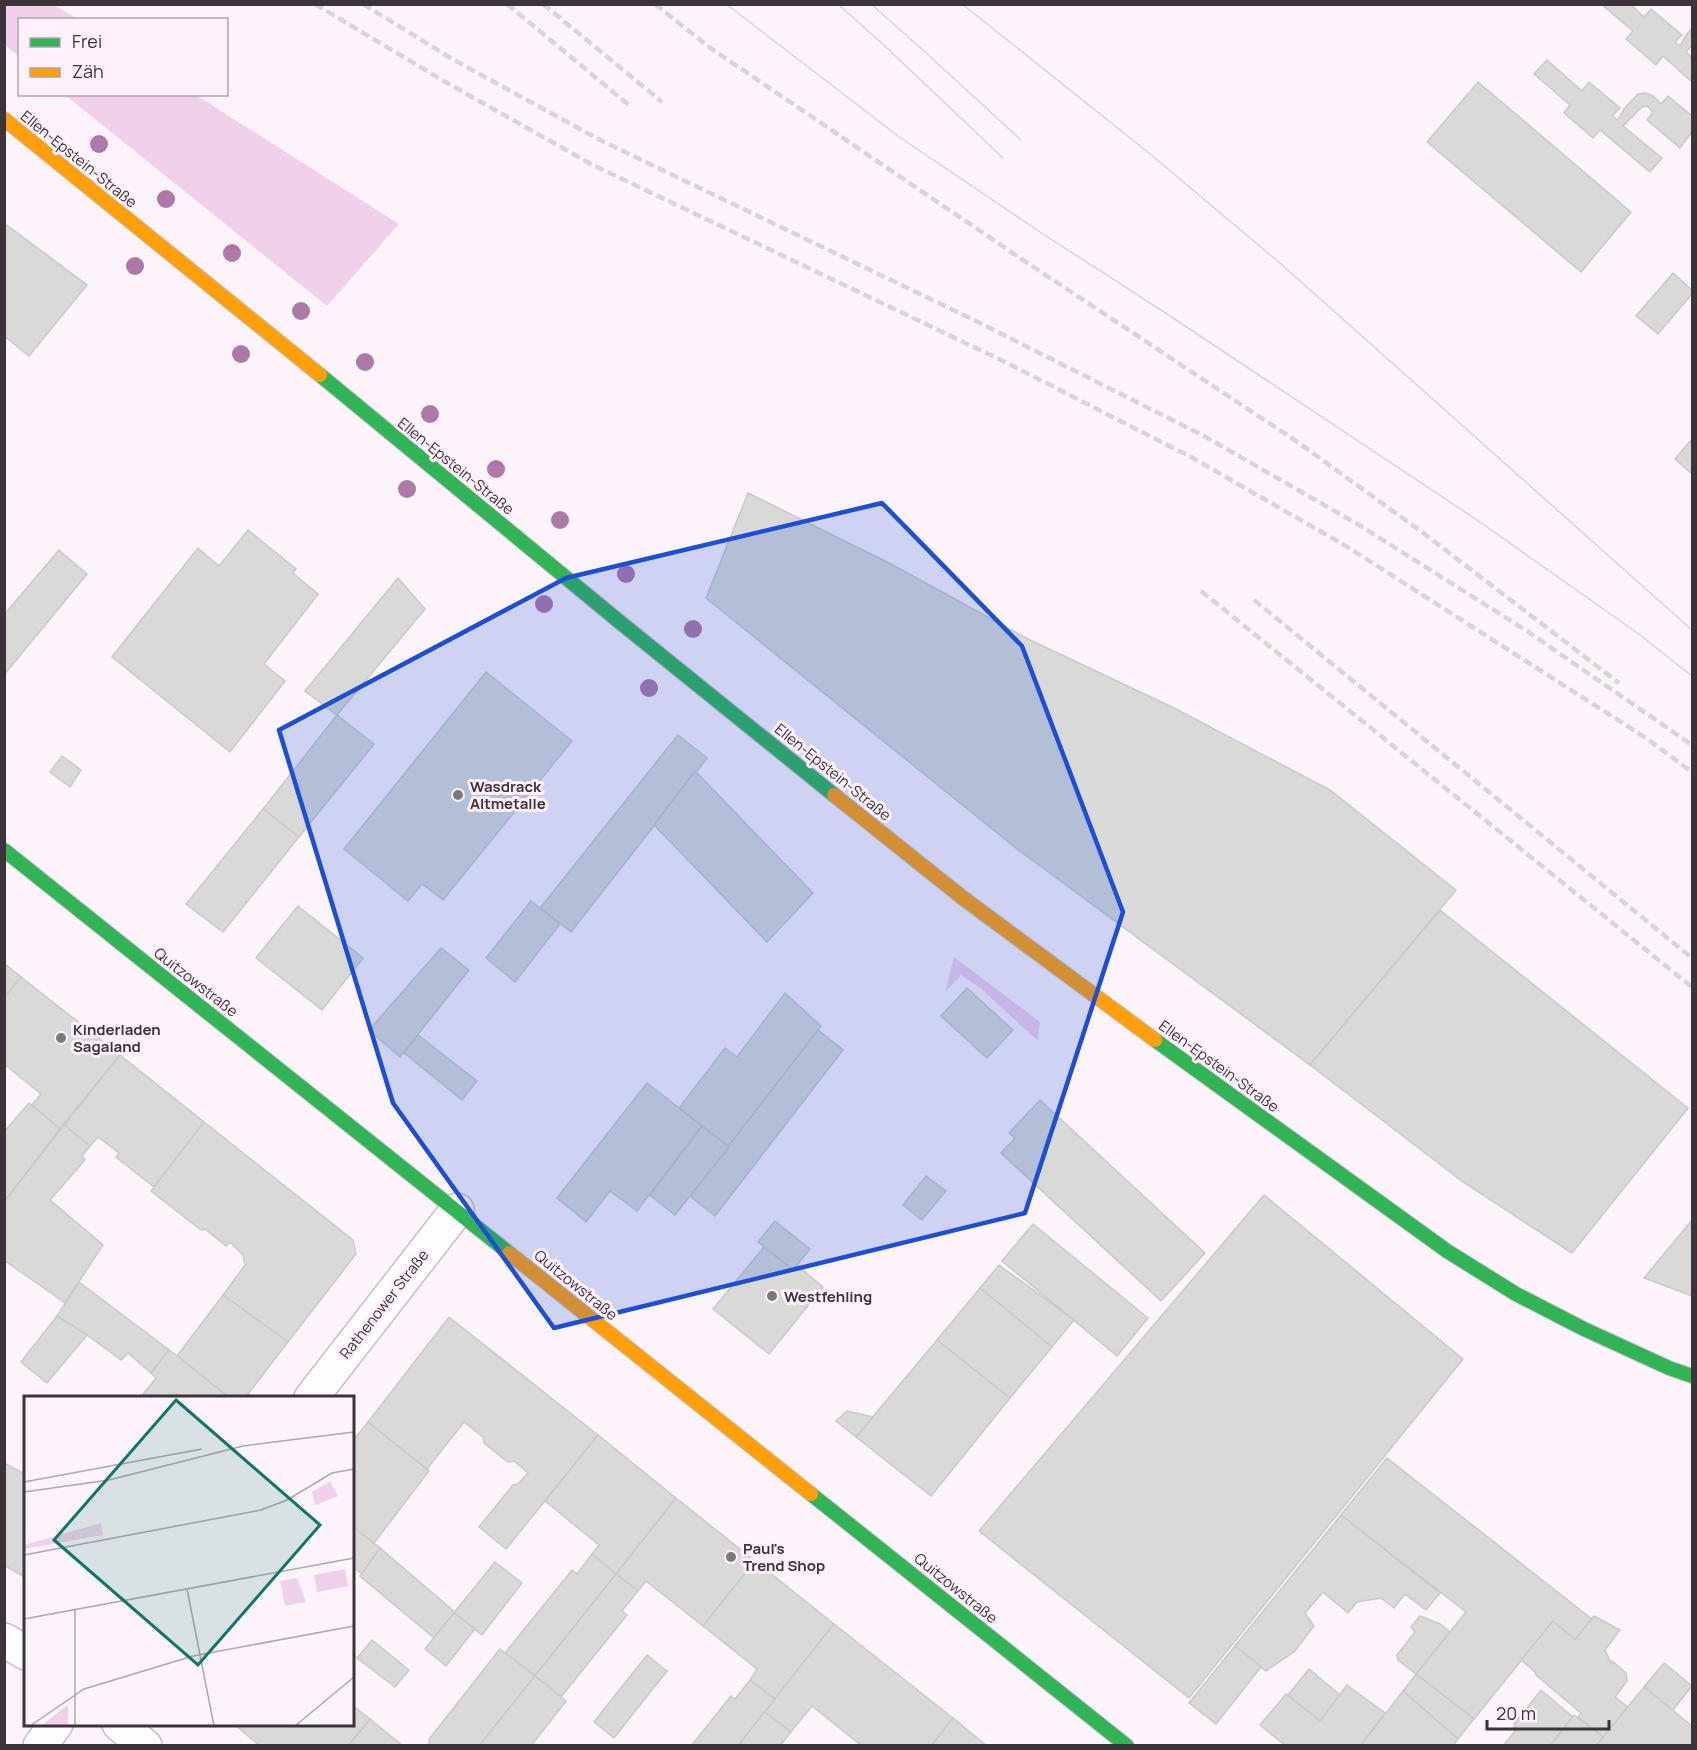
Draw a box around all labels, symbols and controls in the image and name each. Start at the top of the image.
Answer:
legend [18,18,228,96]
text: Frei [72,29,102,53]
text: Zäh [72,59,104,83]
street label: Ellen-Epstein-Straße [16,105,142,213]
street label: Ellen-Epstein-Straße [393,412,519,520]
street label: Ellen-Epstein-Straße [770,718,896,826]
place label: Wasdrack Altmetalle [470,776,546,814]
marker: Wasdrack Altmetalle [451,788,465,802]
street label: Quitzowstraße [150,942,243,1022]
street label: Ellen-Epstein-Straße [1155,1015,1284,1117]
place label: Kinderladen Sagaland [73,1019,161,1057]
marker: Kinderladen Sagaland [54,1031,68,1045]
street label: Rathenower Straße [335,1245,434,1363]
street label: Quitzowstraße [530,1245,622,1325]
place label: Westfehling [784,1286,872,1307]
marker: Westfehling [765,1289,779,1303]
inset map [24,1396,354,1726]
place label: Paul's Trend Shop [743,1538,825,1576]
street label: Quitzowstraße [910,1548,1002,1628]
marker: Paul's Trend Shop [724,1550,738,1564]
scale bar [1487,1693,1608,1731]
text: 20 m [1496,1701,1536,1725]

